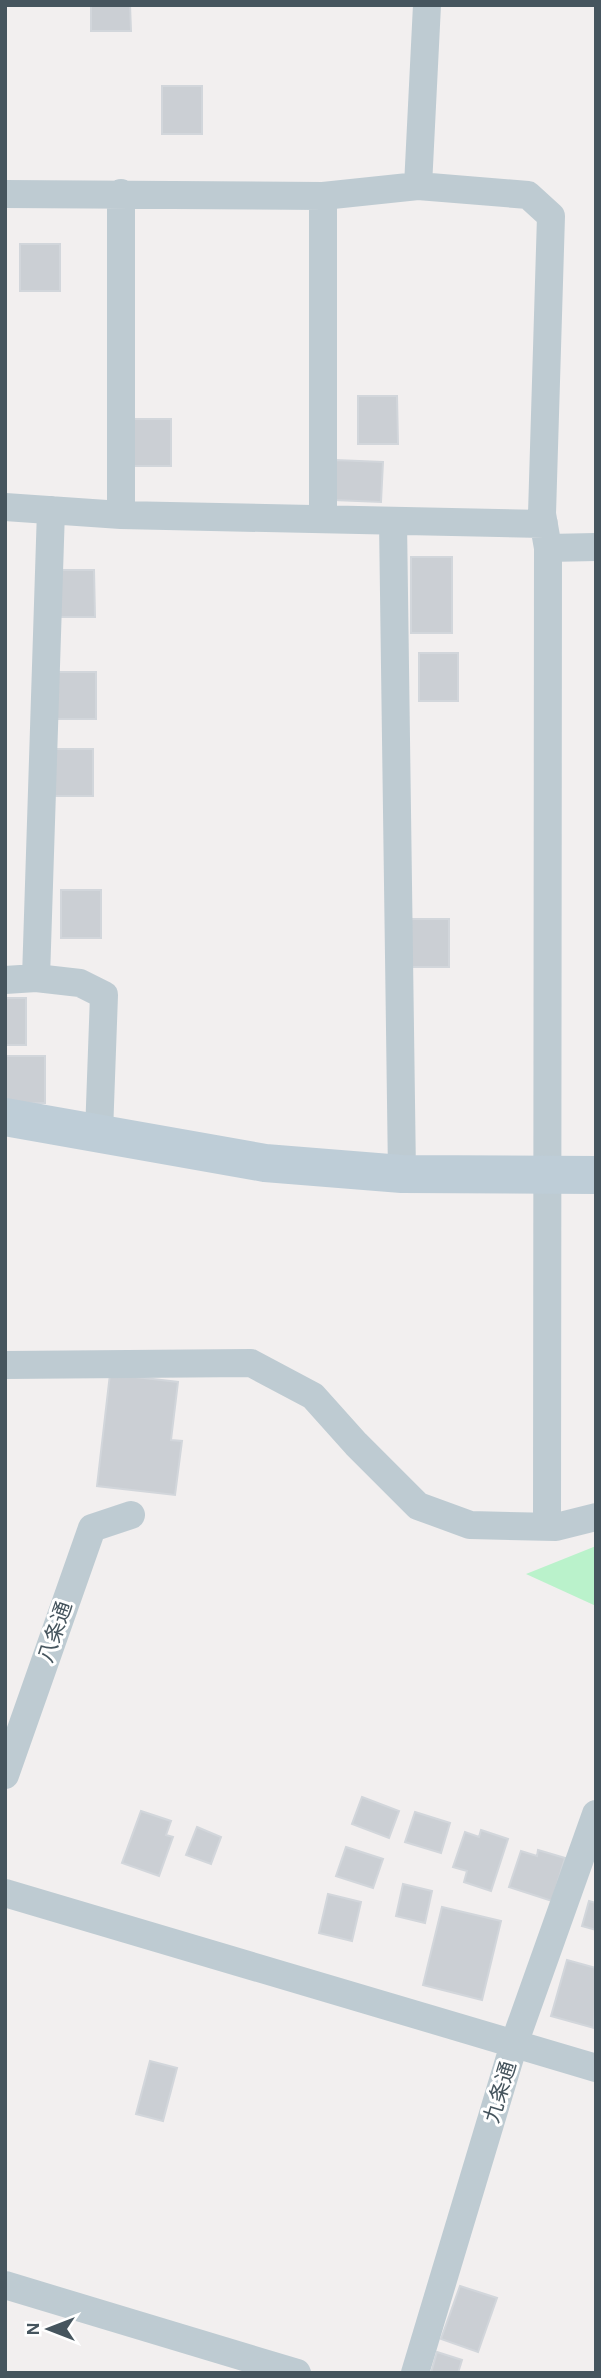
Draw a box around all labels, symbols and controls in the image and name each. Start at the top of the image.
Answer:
street label: 八条通 [34,1599,76,1665]
street label: 九条通 [480,2059,520,2125]
north arrow [14,2294,84,2364]
text: N [24,2322,43,2336]

